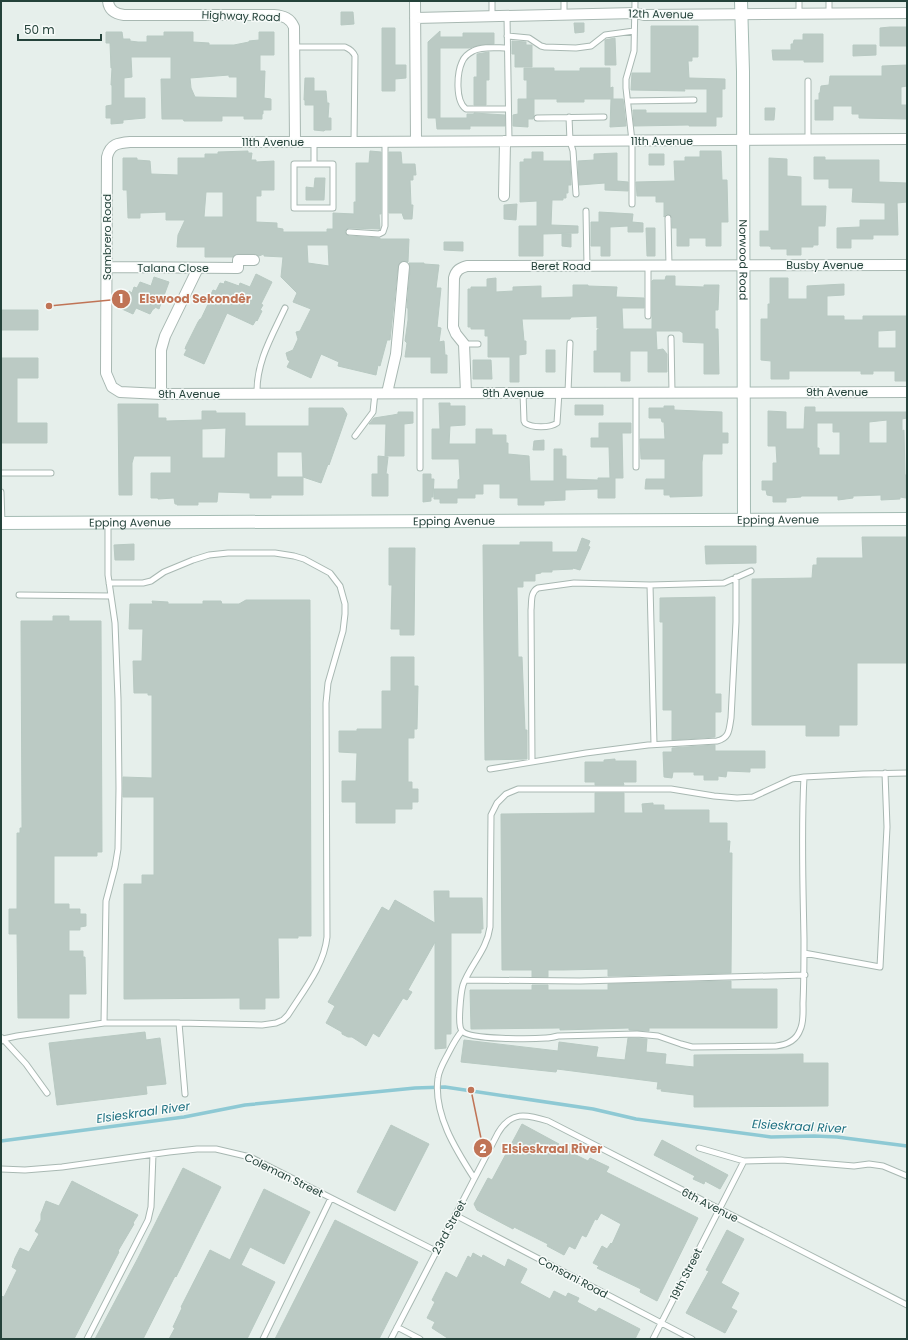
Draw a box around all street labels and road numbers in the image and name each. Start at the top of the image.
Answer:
street label: 12th Avenue [628,5,694,23]
street label: Highway Road [201,7,281,25]
street label: 11th Avenue [631,133,693,149]
street label: 11th Avenue [242,134,304,150]
street label: Sambrero Road [99,194,115,280]
street label: Norwood Road [735,219,752,300]
street label: Busby Avenue [786,257,864,273]
street label: Beret Road [531,258,591,274]
street label: Talana Close [137,260,209,276]
street label: 9th Avenue [806,384,868,400]
street label: 9th Avenue [482,385,544,401]
street label: 9th Avenue [158,386,220,402]
street label: Epping Avenue [737,511,819,528]
street label: Epping Avenue [413,513,495,529]
street label: Epping Avenue [89,514,171,531]
street label: Coleman Street [242,1149,326,1201]
street label: 6th Avenue [679,1184,742,1226]
street label: 23rd Street [428,1197,470,1257]
street label: 19th Street [666,1245,706,1303]
street label: Consani Road [535,1252,611,1302]

